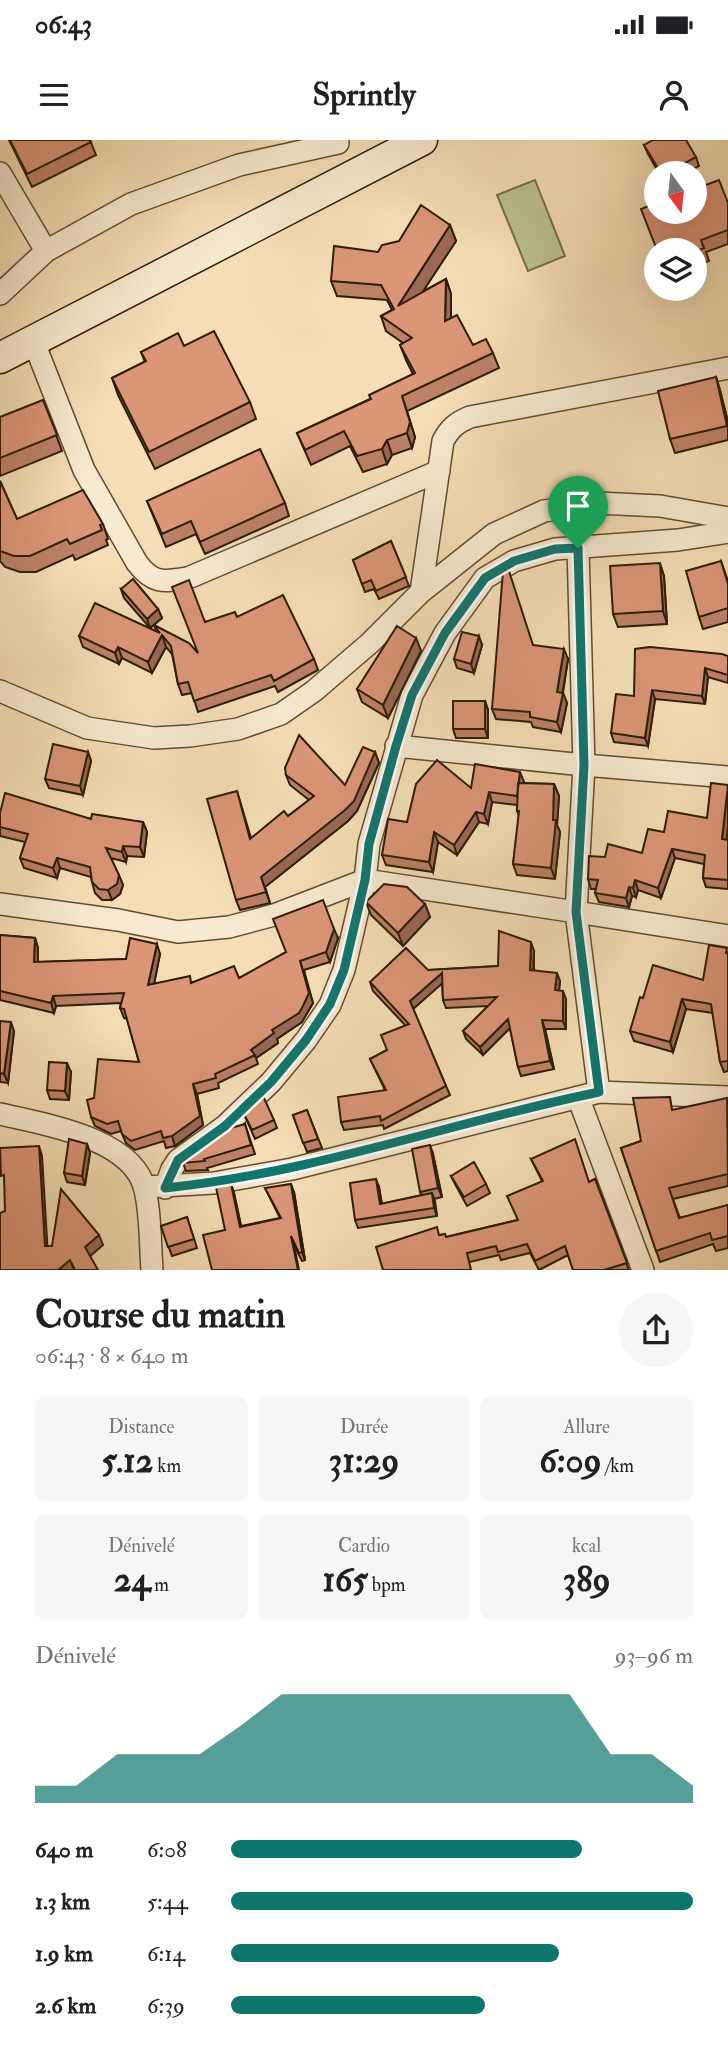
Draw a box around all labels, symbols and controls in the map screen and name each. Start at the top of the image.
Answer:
text: 06:43 [35,9,92,41]
text: Sprintly [312,75,416,115]
icon: menu [35,76,73,114]
icon: person [655,76,693,114]
north arrow [644,161,707,224]
map controls [644,161,707,301]
button: layers [644,238,707,301]
pin [548,476,608,548]
icon: arrive [559,487,597,525]
text: Course du matin [35,1291,285,1339]
button: share [619,1293,693,1367]
text: 06:43 · 8 × 640 m [35,1341,189,1370]
text: Distance [108,1415,175,1439]
text: Durée [340,1415,388,1439]
text: Allure [563,1415,610,1439]
text: 5.12 [102,1439,153,1483]
text: 31:29 [329,1439,399,1483]
text: 6:09 [539,1439,601,1483]
text: km [153,1454,181,1478]
text: /km [601,1454,634,1478]
text: Dénivelé [108,1534,175,1558]
text: Cardio [338,1534,390,1558]
text: kcal [572,1534,601,1558]
text: 24 [114,1558,150,1602]
text: 165 [322,1558,368,1602]
text: 389 [563,1558,611,1602]
text: m [150,1573,169,1597]
text: bpm [368,1573,406,1597]
text: Dénivelé [35,1641,116,1670]
text: 93–96 m [615,1641,693,1670]
text: 640 m [35,1835,93,1864]
text: 6:08 [147,1835,187,1864]
text: 1.3 km [35,1887,90,1916]
text: 5:44 [147,1887,188,1916]
text: 1.9 km [35,1939,93,1968]
text: 6:14 [147,1939,185,1968]
text: 2.6 km [35,1991,96,2020]
text: 6:39 [147,1991,185,2020]

